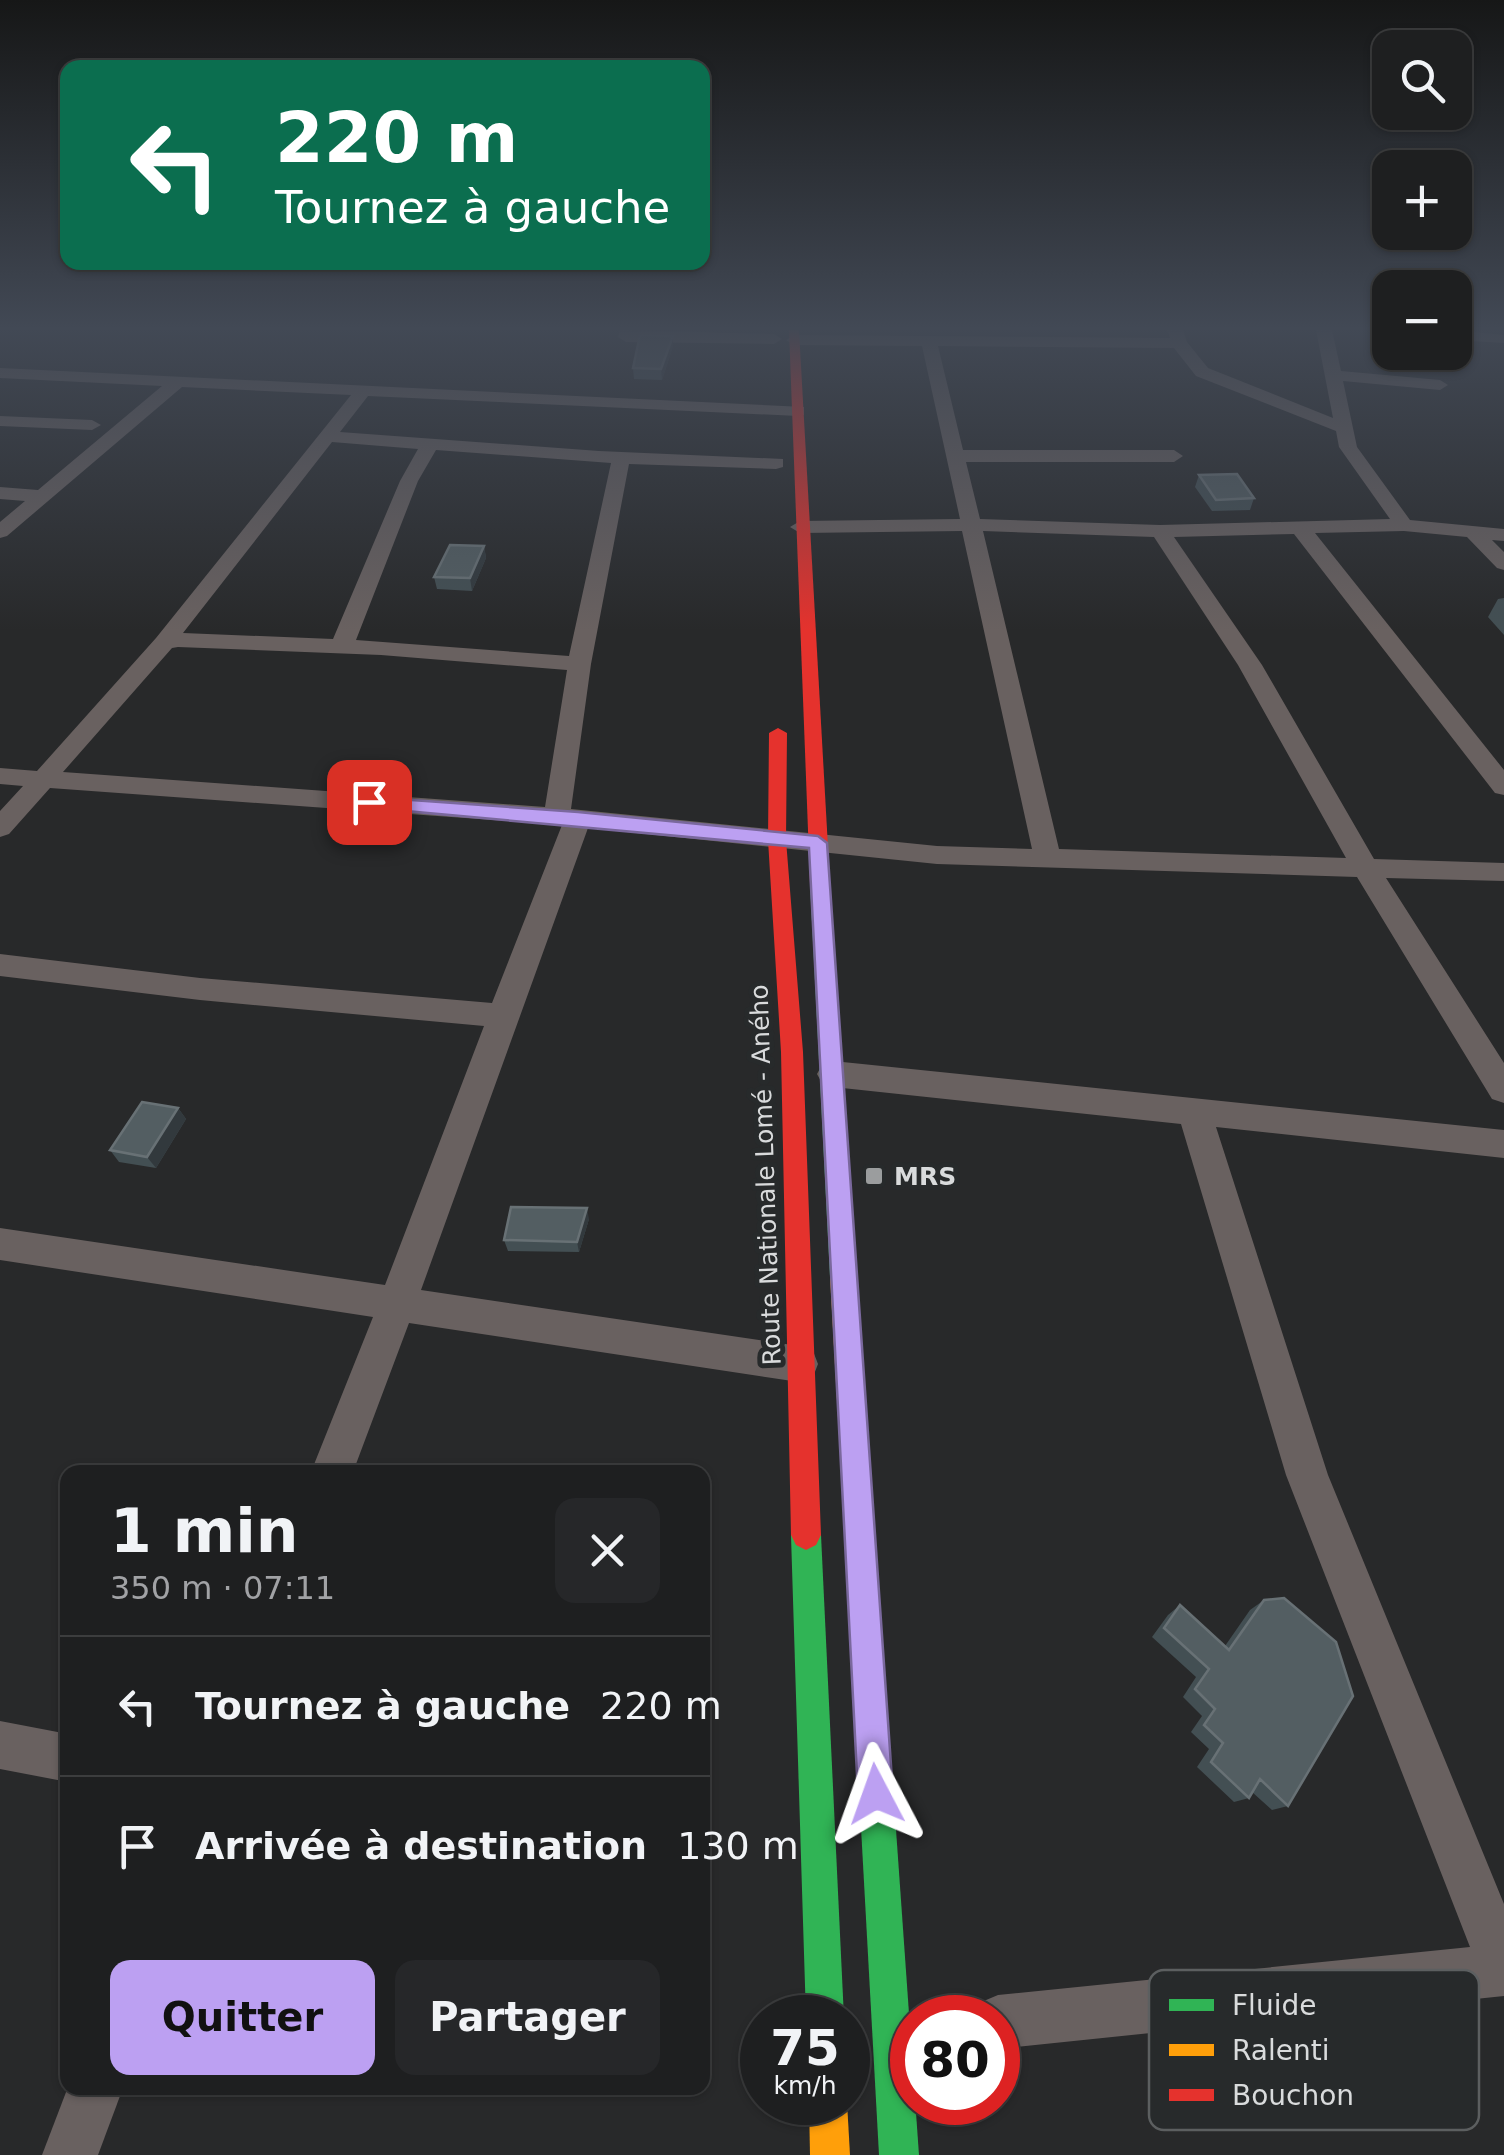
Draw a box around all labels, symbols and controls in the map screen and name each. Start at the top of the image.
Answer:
map controls [1372,30,1472,370]
button: search [1372,30,1472,130]
text: 220 m [275,97,518,179]
icon: left [110,100,240,230]
button: + [1372,150,1472,250]
text: Tournez à gauche [275,181,670,234]
button: − [1372,270,1472,370]
pin [327,760,412,845]
icon: arrive [342,775,397,830]
street label: Route Nationale Lomé - Aného [744,984,787,1366]
place label: MRS [894,1162,956,1191]
marker: MRS [863,1165,885,1187]
text: 1 min [110,1496,298,1566]
button: close [555,1498,660,1603]
text: 350 m · 07:11 [110,1569,335,1607]
icon: left [110,1679,165,1734]
text: Tournez à gauche [195,1684,570,1728]
text: 220 m [600,1684,722,1728]
position arrow [824,1742,928,1846]
icon: arrive [110,1819,165,1874]
text: Arrivée à destination [195,1824,647,1868]
text: 130 m [677,1824,799,1868]
button: Quitter [110,1960,375,2075]
button: Partager [395,1960,660,2075]
legend [1149,1970,1479,2130]
text: Fluide [1232,1989,1316,2022]
speed limit sign: 80 [890,1995,1020,2125]
text: 75 [770,2019,840,2077]
text: Ralenti [1232,2034,1330,2067]
text: km/h [773,2071,837,2100]
text: Bouchon [1232,2079,1354,2112]

